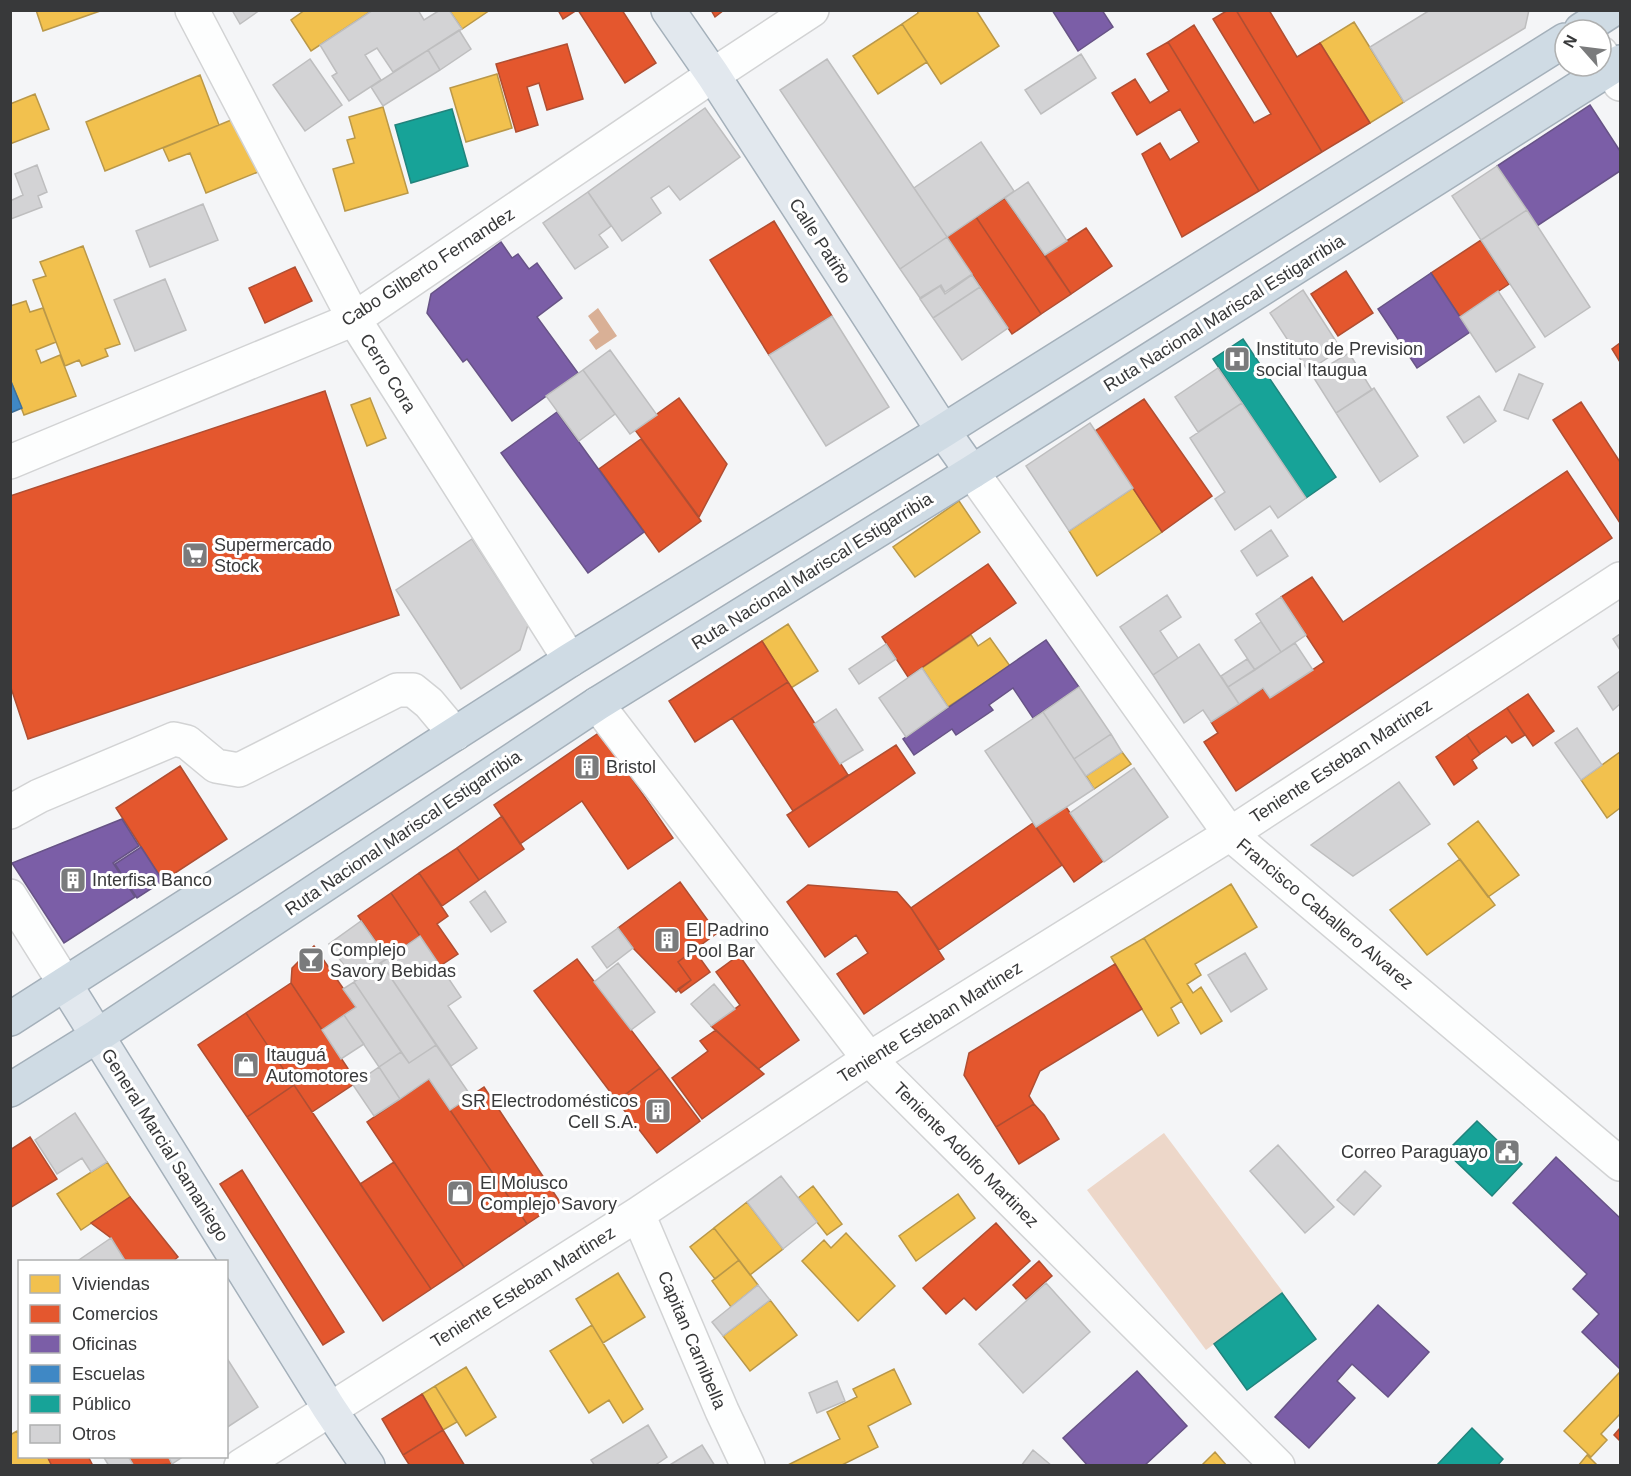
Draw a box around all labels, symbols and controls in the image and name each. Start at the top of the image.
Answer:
north arrow [1553,18,1613,78]
text: N [1560,32,1580,50]
street label: Calle Patiño [785,195,855,287]
street label: Cabo Gilberto Fernandez [338,204,518,330]
street label: Ruta Nacional Mariscal Estigarribia [1100,230,1349,396]
street label: Cerro Cora [356,330,421,417]
place label: Instituto de Prevision social Itaugua [1256,339,1423,380]
hospital icon: Instituto de Prevision social Itaugua [1222,344,1252,374]
street label: Ruta Nacional Mariscal Estigarribia [688,488,937,654]
place label: Supermercado Stock [214,535,332,576]
supermarket icon: Supermercado Stock [180,540,210,570]
street label: Teniente Esteban Martinez [1246,695,1436,827]
street label: Ruta Nacional Mariscal Estigarribia [281,746,526,920]
building icon: Bristol [572,752,602,782]
place label: Bristol [606,757,656,777]
street label: Francisco Caballero Alvarez [1233,834,1417,994]
building icon: Interfisa Banco [58,865,88,895]
place label: Interfisa Banco [92,870,212,890]
place label: El Padrino Pool Bar [686,920,769,961]
building icon: El Padrino Pool Bar [652,925,682,955]
place label: Complejo Savory Bebidas [330,940,456,981]
bar icon: Complejo Savory Bebidas [296,945,326,975]
street label: Teniente Esteban Martinez [834,957,1026,1087]
street label: General Marcial Samaniego [97,1045,233,1245]
place label: Itauguá Automotores [266,1045,368,1086]
shop icon: Itauguá Automotores [231,1050,261,1080]
street label: Teniente Adolfo Martinez [889,1078,1043,1232]
place label: SR Electrodomésticos Cell S.A. [461,1091,638,1132]
building icon: SR Electrodomésticos Cell S.A. [643,1096,673,1126]
public building icon: Correo Paraguayo [1492,1137,1522,1167]
place label: Correo Paraguayo [1341,1142,1488,1162]
place label: El Molusco Complejo Savory [480,1173,617,1214]
shop icon: El Molusco Complejo Savory [445,1178,475,1208]
street label: Teniente Esteban Martinez [427,1222,619,1352]
legend [18,1260,228,1458]
street label: Capitan Carnibella [654,1268,731,1413]
text: Viviendas [72,1274,150,1294]
text: Comercios [72,1304,158,1324]
text: Oficinas [72,1334,137,1354]
text: Escuelas [72,1364,145,1384]
text: Público [72,1394,131,1414]
text: Otros [72,1424,116,1444]

